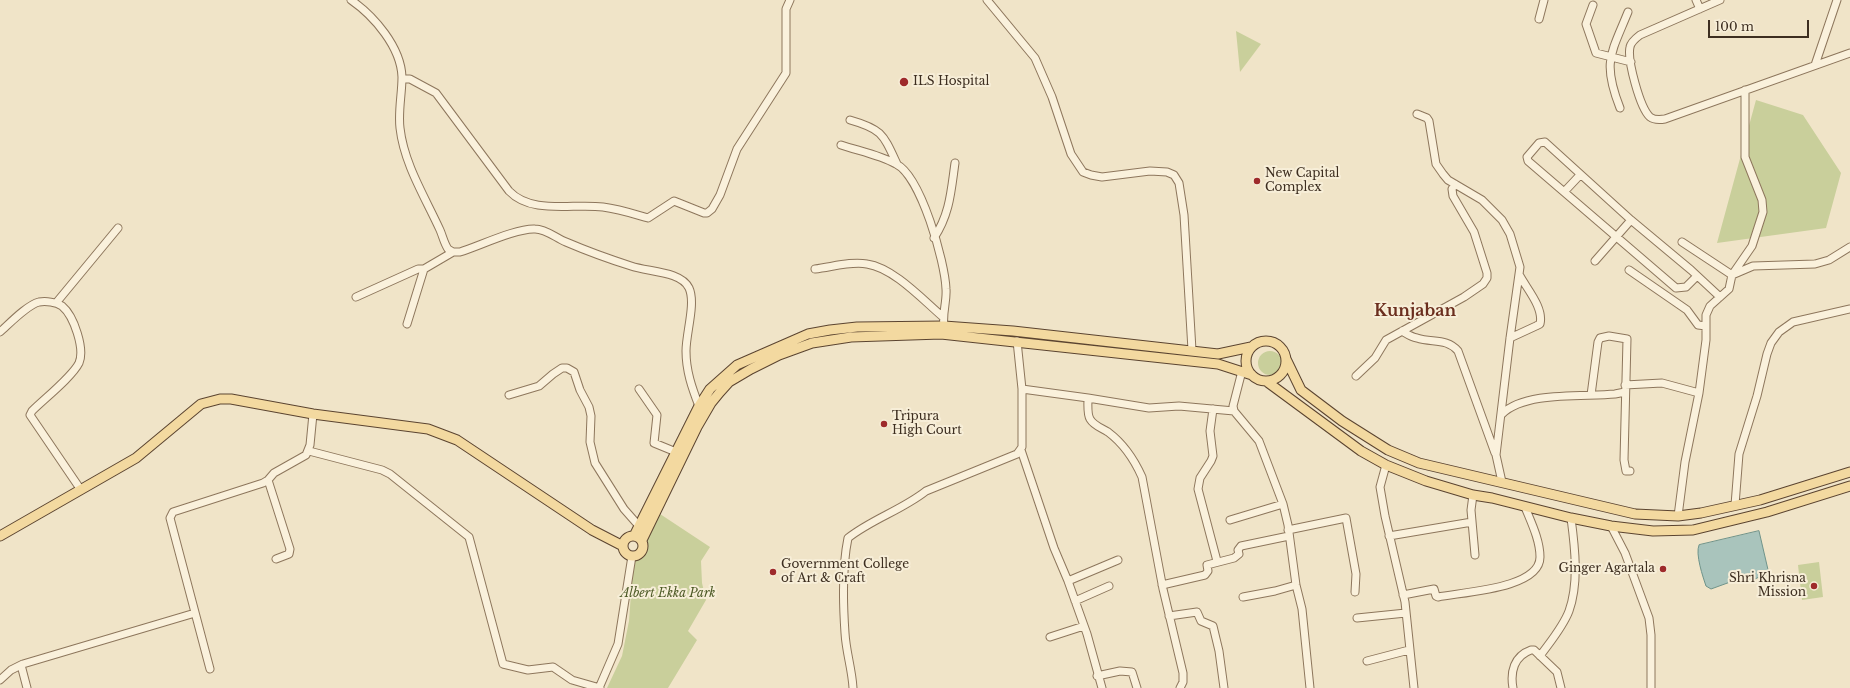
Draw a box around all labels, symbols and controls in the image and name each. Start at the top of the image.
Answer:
scale bar [1710,12,1811,38]
text: 100 m [1715,19,1754,34]
place label: ILS Hospital [913,75,989,89]
marker: ILS Hospital [898,76,910,88]
place label: New Capital Complex [1265,167,1339,195]
marker: New Capital Complex [1252,176,1262,186]
district label: Kunjaban [1374,301,1456,321]
place label: Tripura High Court [892,410,962,438]
marker: Tripura High Court [879,419,889,429]
place label: Government College of Art & Craft [781,558,909,586]
place label: Ginger Agartala [1558,562,1655,576]
marker: Ginger Agartala [1658,564,1668,574]
marker: Government College of Art & Craft [768,567,778,577]
place label: Shri Khrisna Mission [1729,572,1806,600]
marker: Shri Khrisna Mission [1809,581,1819,591]
park label: Albert Ekka Park [620,587,716,601]

